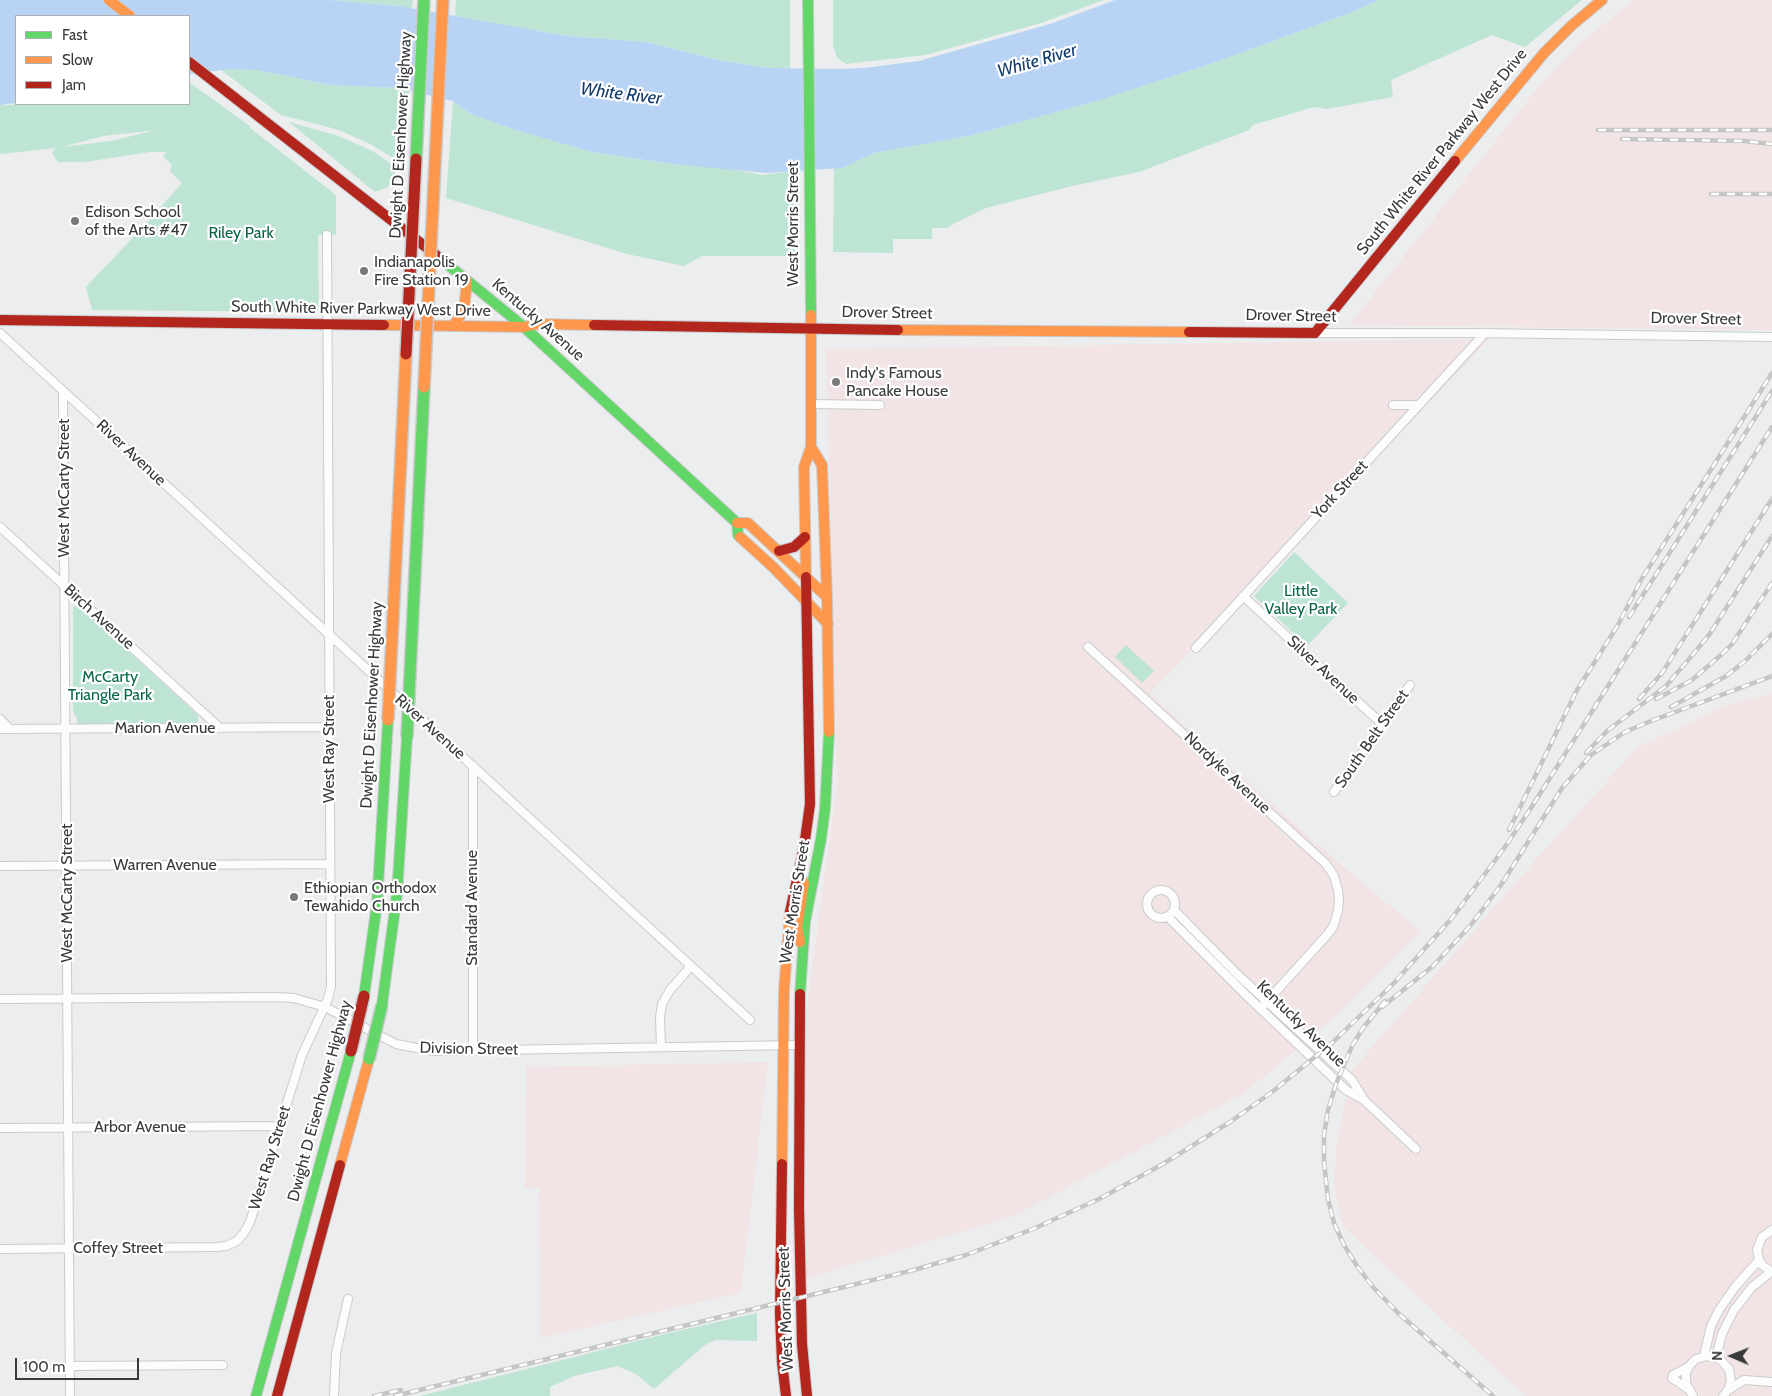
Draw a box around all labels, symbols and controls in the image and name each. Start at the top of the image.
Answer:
legend [15,15,190,105]
text: Fast [62,26,87,44]
street label: Dwight D Eisenhower Highway [386,31,416,239]
water label: White River [995,39,1079,83]
street label: South White River Parkway West Drive [1353,45,1531,259]
text: Slow [62,51,93,69]
text: Jam [62,76,86,94]
water label: White River [579,78,663,110]
street label: West Morris Street [783,162,803,286]
place label: Edison School of the Arts #47 [85,202,188,240]
marker: Edison School of the Arts #47 [69,215,81,227]
park label: Riley Park [208,223,274,243]
place label: Indianapolis Fire Station 19 [374,252,469,290]
marker: Indianapolis Fire Station 19 [358,265,370,277]
street label: Kentucky Avenue [488,275,588,365]
street label: South White River Parkway West Drive [231,297,491,321]
street label: Drover Street [841,303,933,323]
street label: Drover Street [1245,306,1337,326]
street label: Drover Street [1650,309,1742,329]
place label: Indy's Famous Pancake House [846,363,948,401]
marker: Indy's Famous Pancake House [830,376,842,388]
street label: River Avenue [92,416,170,490]
street label: West McCarty Street [54,419,74,557]
street label: York Street [1308,457,1372,523]
street label: Birch Avenue [60,580,138,654]
park label: Little Valley Park [1265,581,1337,619]
street label: Dwight D Eisenhower Highway [357,601,387,809]
street label: Silver Avenue [1283,632,1363,708]
park label: McCarty Triangle Park [68,667,152,705]
street label: South Belt Street [1331,686,1413,792]
street label: River Avenue [391,690,469,764]
street label: West Ray Street [319,695,339,803]
street label: Marion Avenue [114,718,216,738]
street label: Nordyke Avenue [1180,728,1274,818]
street label: West McCarty Street [57,824,77,962]
street label: West Morris Street [776,839,814,965]
street label: Standard Avenue [462,850,482,966]
street label: Warren Avenue [113,855,217,875]
place label: Ethiopian Orthodox Tewahido Church [304,878,437,916]
marker: Ethiopian Orthodox Tewahido Church [288,891,300,903]
street label: Kentucky Avenue [1253,977,1349,1071]
street label: Dwight D Eisenhower Highway [284,998,356,1204]
street label: Division Street [420,1039,518,1059]
street label: West Ray Street [245,1104,295,1212]
street label: Arbor Avenue [94,1117,186,1137]
street label: Coffey Street [73,1238,163,1258]
street label: West Morris Street [774,1246,798,1372]
north arrow [1707,1331,1757,1381]
scale bar [18,1348,141,1380]
text: N [1708,1351,1726,1361]
text: 100 m [23,1358,65,1376]

